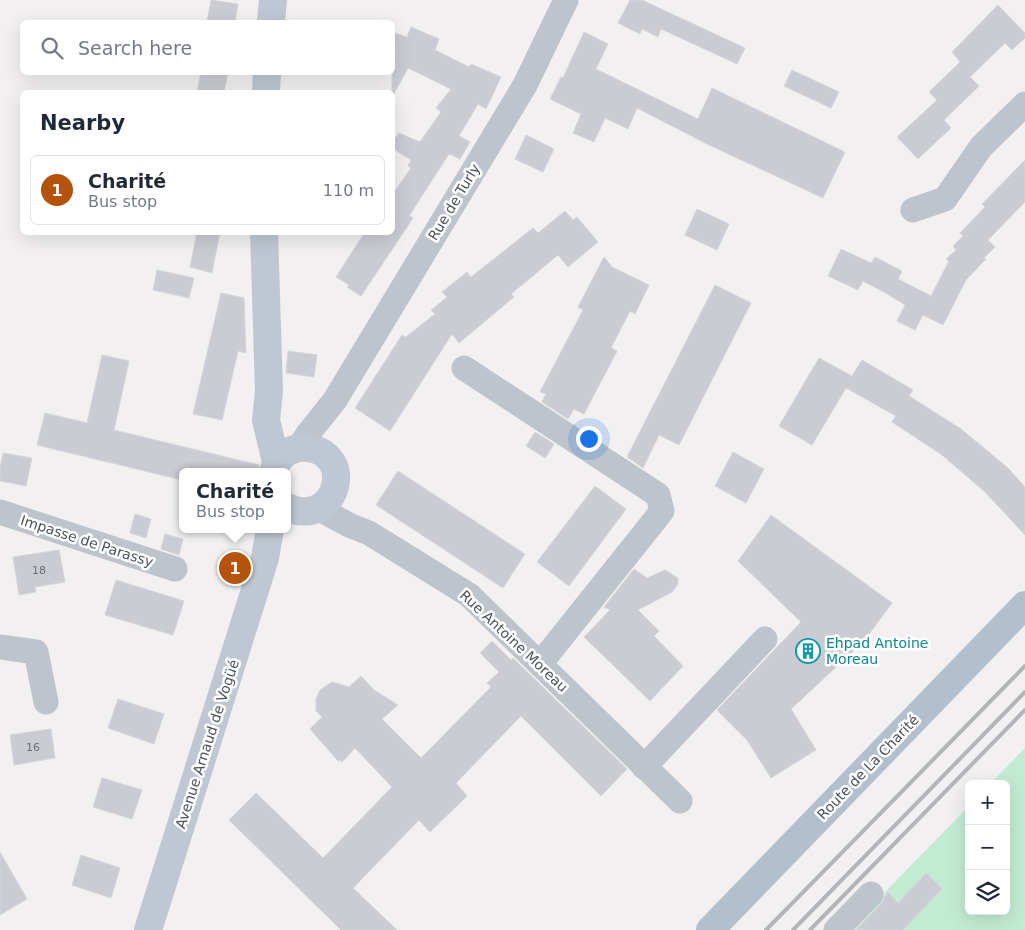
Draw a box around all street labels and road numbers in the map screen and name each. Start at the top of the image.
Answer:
street label: Rue de Turly [425,161,483,243]
street label: Impasse de Parassy [19,512,155,570]
street label: Rue Antoine Moreau [457,587,571,695]
street label: Avenue Arnaud de Vogüé [172,658,242,830]
street label: Route de La Charité [814,711,922,823]

